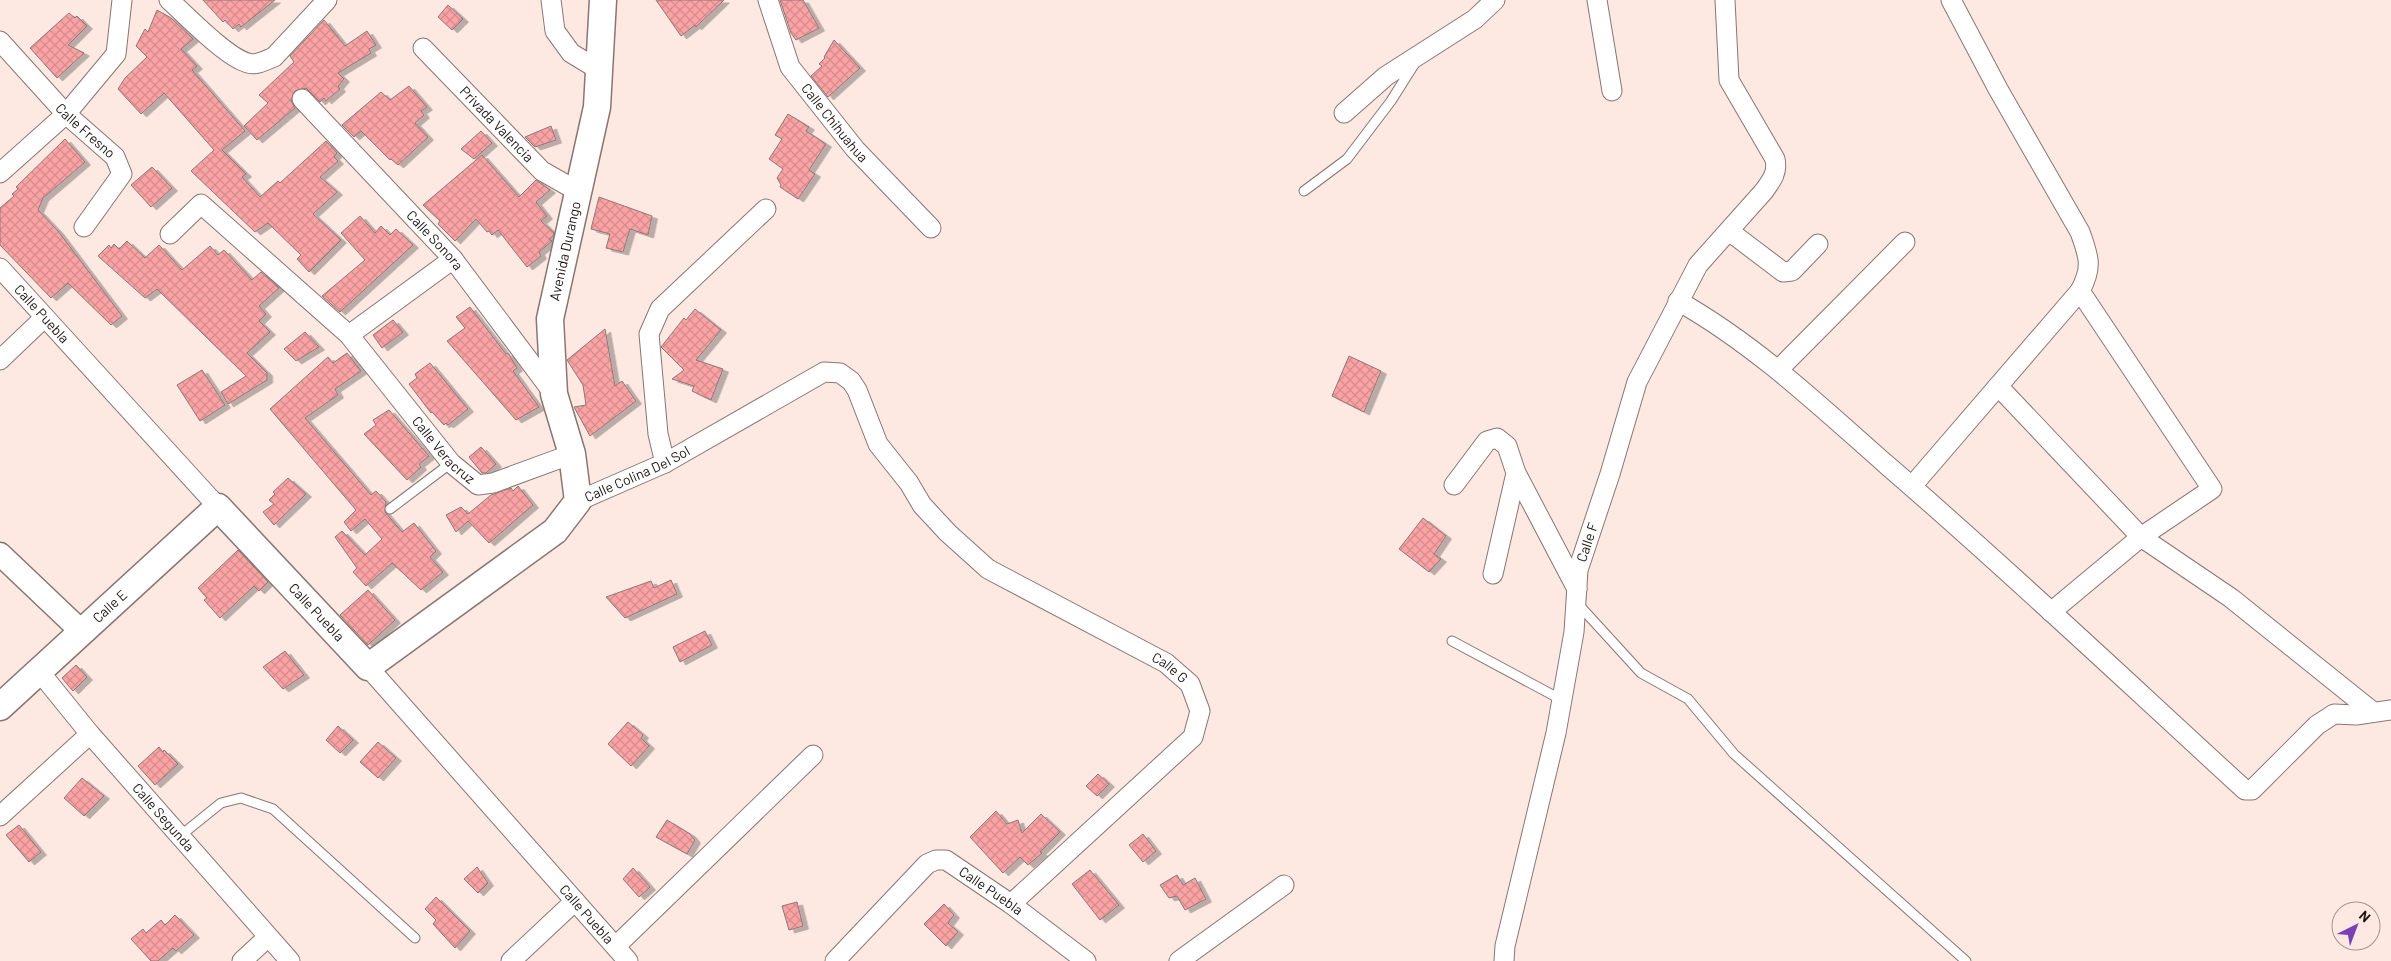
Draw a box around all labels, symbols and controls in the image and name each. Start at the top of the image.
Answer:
street label: Calle Chihuahua [798,80,872,165]
street label: Privada Valencia [456,82,538,165]
street label: Calle Fresno [52,99,119,161]
street label: Avenida Durango [545,199,584,302]
street label: Calle Sonora [403,206,467,273]
street label: Calle Puebla [11,281,73,346]
street label: Calle Veracruz [409,413,479,487]
street label: Calle Colina Del Sol [582,442,692,505]
street label: Calle F [1572,520,1601,564]
street label: Calle Puebla [286,579,348,645]
street label: Calle E [89,586,130,626]
street label: Calle G [1149,648,1192,686]
street label: Calle Segunda [129,779,198,855]
street label: Calle Puebla [956,862,1027,918]
street label: Calle Puebla [556,881,618,947]
north arrow [2331,901,2381,951]
text: N [2356,907,2374,925]

